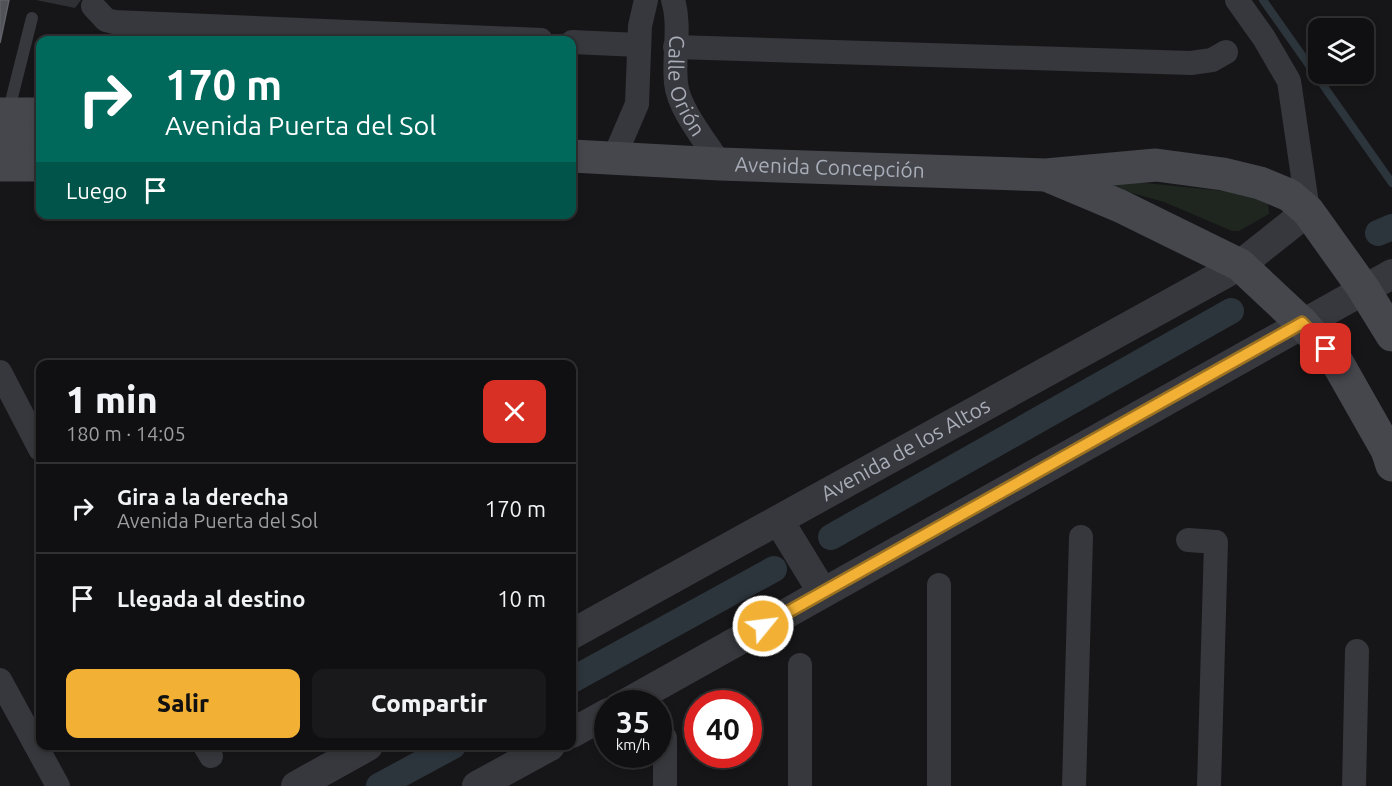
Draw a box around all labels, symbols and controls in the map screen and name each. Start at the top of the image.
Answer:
map controls [1308,18,1374,84]
button: layers [1308,18,1374,84]
street label: Calle Orión [664,35,711,140]
icon: right [66,60,144,138]
text: 170 m [165,61,282,108]
text: Avenida Puerta del Sol [165,110,436,140]
street label: Avenida Concepción [734,152,925,182]
icon: arrive [139,174,172,207]
text: Luego [66,178,127,203]
pin [1300,323,1351,374]
icon: arrive [1309,332,1342,365]
text: 1 min [66,379,158,420]
button: close [483,380,546,443]
street label: Avenida de los Altos [816,393,994,505]
text: 180 m · 14:05 [66,422,186,445]
text: Gira a la derecha [117,484,289,509]
icon: right [66,492,99,525]
text: 170 m [485,496,546,521]
text: Avenida Puerta del Sol [117,509,318,532]
icon: arrive [66,582,99,615]
text: Llegada al destino [117,586,305,611]
text: 10 m [497,586,546,611]
position arrow [731,594,795,658]
button: Salir [66,669,300,738]
button: Compartir [312,669,546,738]
speed limit sign: 40 [684,690,762,768]
text: 35 [616,705,650,739]
text: km/h [616,736,650,753]

